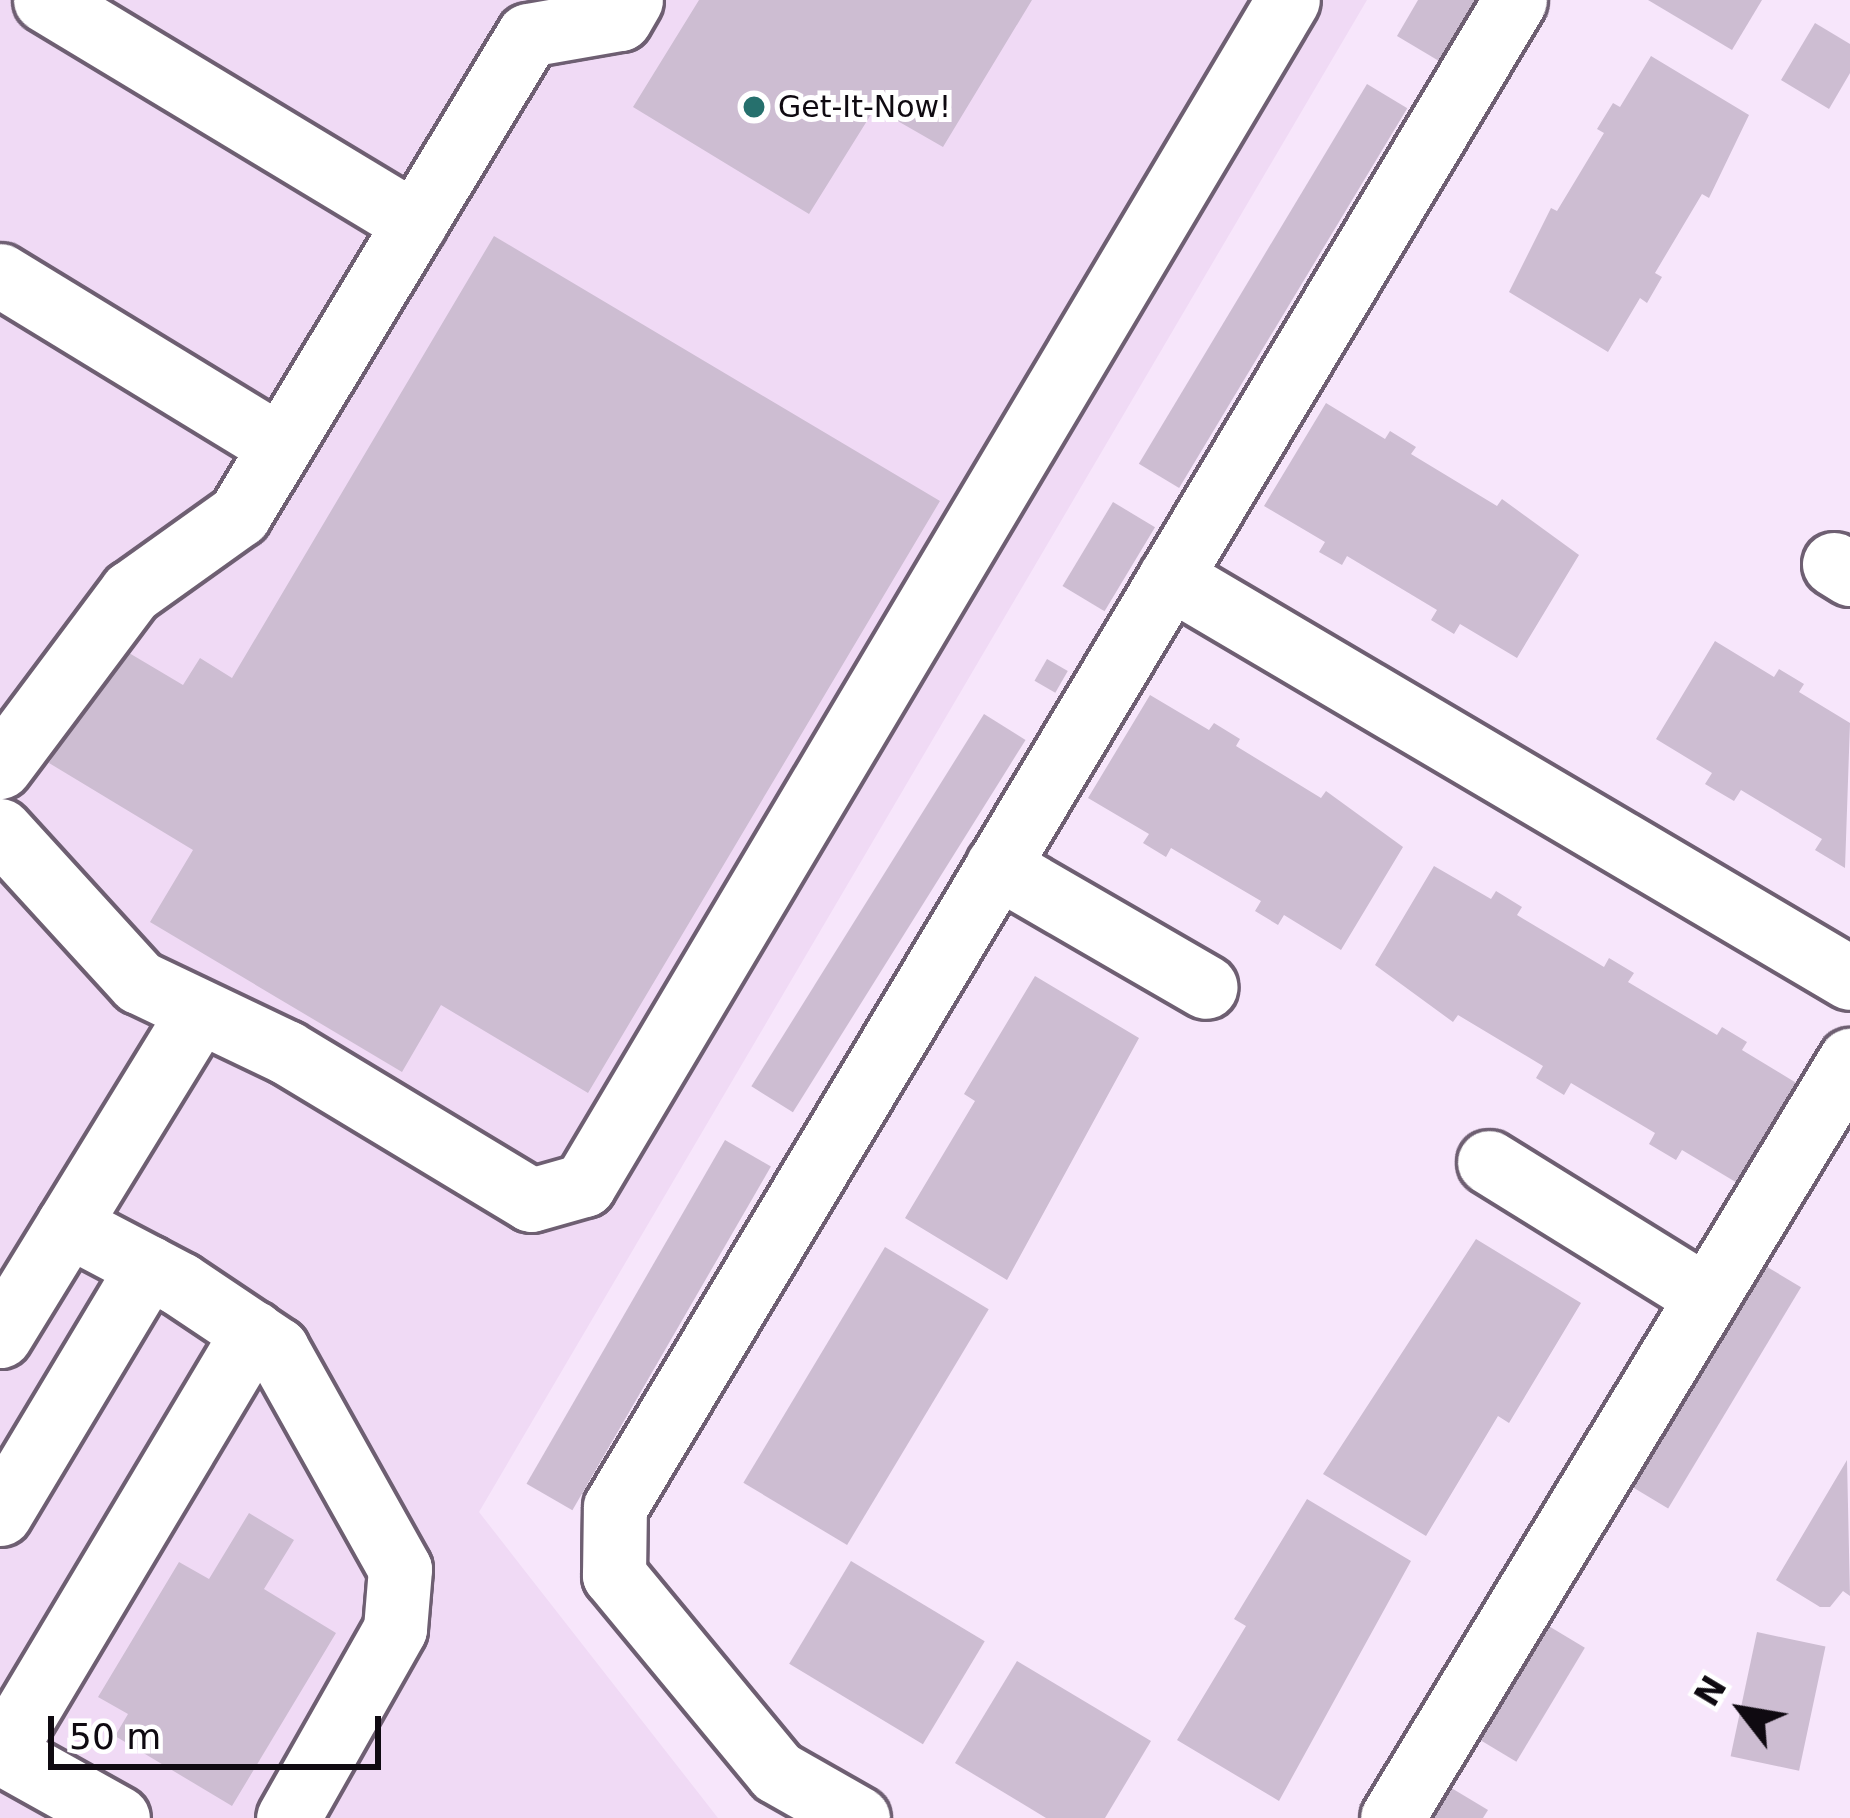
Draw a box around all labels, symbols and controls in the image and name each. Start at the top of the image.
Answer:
place label: Get-It-Now! [778,89,951,125]
marker: Get-It-Now! [741,94,767,120]
north arrow [1682,1650,1802,1770]
text: N [1687,1669,1735,1713]
scale bar [54,1692,387,1766]
text: 50 m [69,1716,161,1757]

